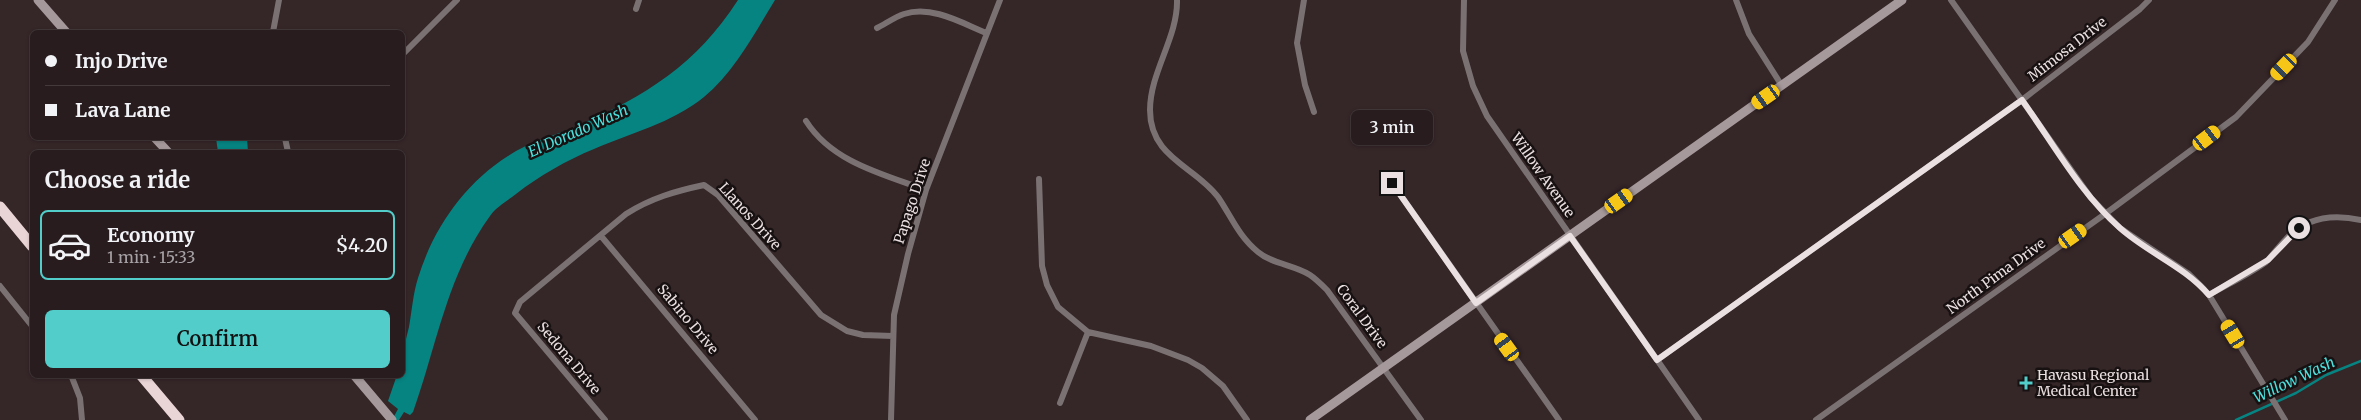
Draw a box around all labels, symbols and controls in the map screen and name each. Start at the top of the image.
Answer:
street label: Mimosa Drive [2024,13,2110,85]
text: Injo Drive [75,49,168,73]
car [2268,51,2299,83]
car [1749,82,1782,112]
text: Lava Lane [75,98,171,122]
water label: El Dorado Wash [525,100,631,161]
callout: 3 min [1351,110,1433,146]
text: 3 min [1370,117,1414,137]
car [2190,123,2223,153]
street label: Willow Avenue [1507,128,1579,221]
street label: Papago Drive [890,156,934,246]
text: Choose a ride [45,166,190,194]
route end [1381,172,1403,194]
street label: Llanos Drive [715,179,785,253]
car [1602,186,1635,216]
route start [2288,217,2310,239]
car [2056,221,2089,251]
icon: car [47,223,92,268]
text: Economy [107,223,195,247]
text: $4.20 [336,233,388,257]
street label: North Pima Drive [1943,234,2049,318]
text: 1 min · 15:33 [107,247,195,267]
street label: Sabino Drive [653,280,723,358]
street label: Coral Drive [1333,280,1391,352]
button: Confirm [45,310,390,368]
car [2218,317,2247,351]
street label: Sedona Drive [533,318,605,398]
car [1492,330,1521,364]
water label: Willow Wash [2250,352,2338,407]
place label: Havasu Regional Medical Center [2037,366,2150,400]
marker: Havasu Regional Medical Center [2019,376,2033,390]

